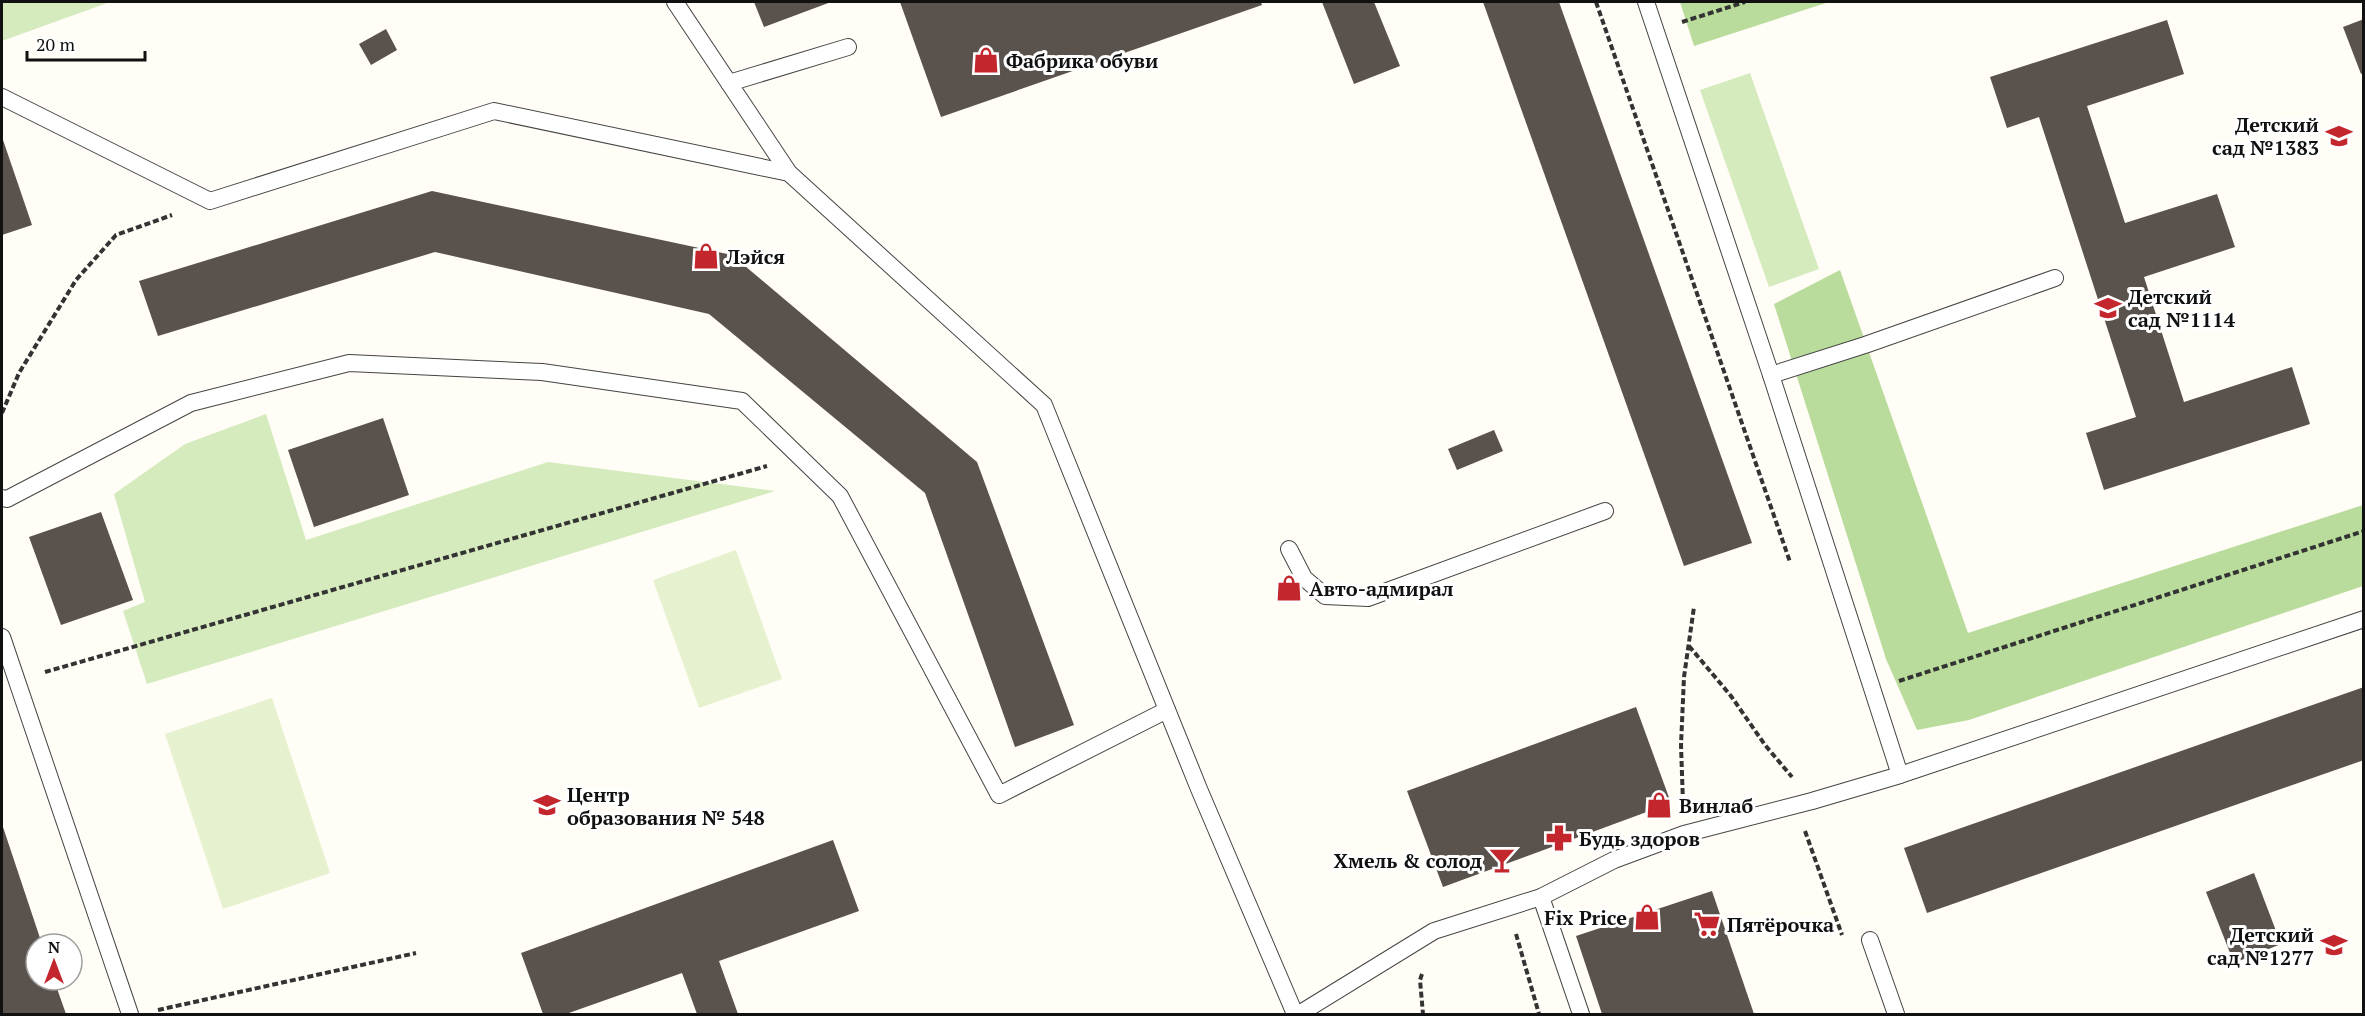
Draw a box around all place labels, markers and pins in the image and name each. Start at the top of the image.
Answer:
shop icon: Фабрика обуви [971,45,1001,75]
place label: Фабрика обуви [1006,47,1158,74]
place label: Детский сад №1383 [2212,111,2319,161]
school or university icon: Детский сад №1383 [2324,121,2354,151]
shop icon: Лэйся [691,241,721,271]
place label: Лэйся [725,243,785,270]
place label: Детский сад №1114 [2128,283,2236,333]
school or university icon: Детский сад №1114 [2093,293,2123,323]
shop icon: Авто-адмирал [1274,573,1304,603]
place label: Авто-адмирал [1309,575,1454,602]
place label: Центр образования № 548 [567,781,765,831]
school or university icon: Центр образования № 548 [532,790,562,820]
shop icon: Винлаб [1644,790,1674,820]
place label: Винлаб [1679,792,1754,819]
pharmacy icon: Будь здоров [1544,823,1574,853]
place label: Будь здоров [1579,825,1700,852]
bar icon: Хмель & солод [1487,845,1517,875]
place label: Хмель & солод [1334,847,1482,874]
shop icon: Fix Price [1632,902,1662,932]
place label: Fix Price [1544,904,1627,931]
supermarket icon: Пятёрочка [1692,909,1722,939]
place label: Пятёрочка [1727,911,1834,938]
place label: Детский сад №1277 [2207,921,2314,971]
school or university icon: Детский сад №1277 [2319,930,2349,960]

